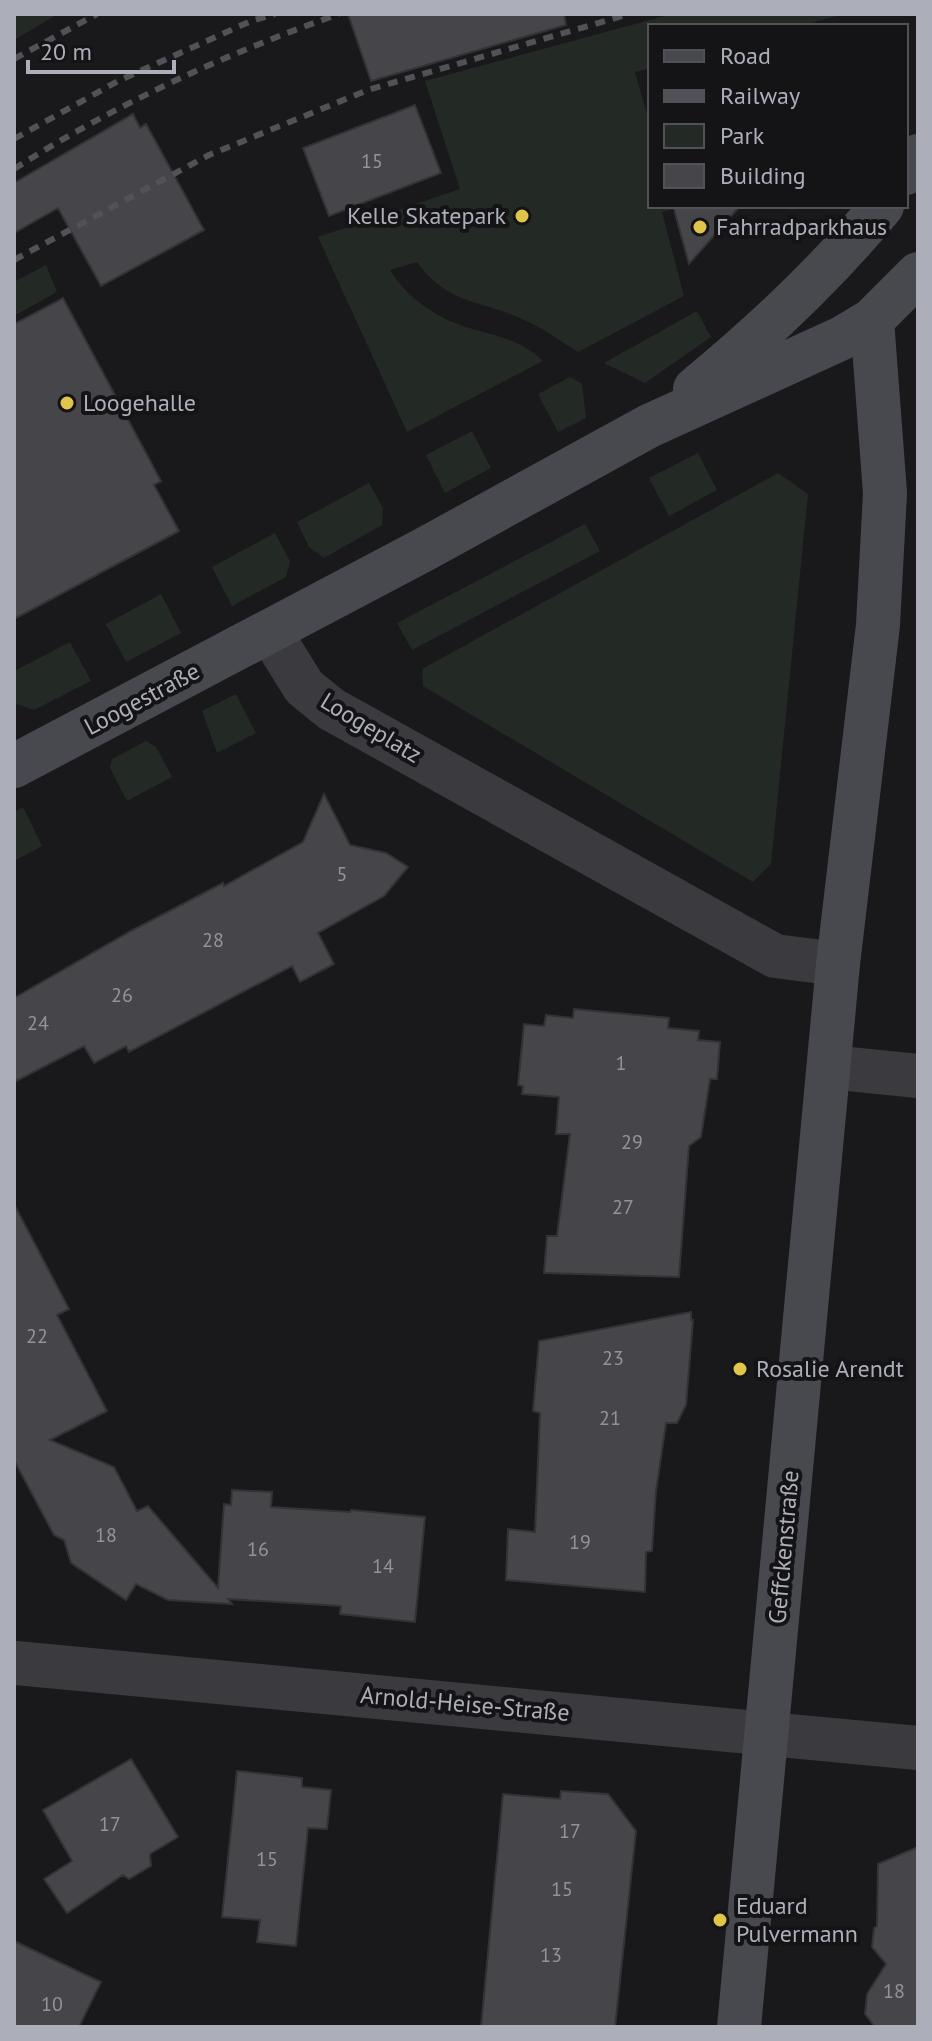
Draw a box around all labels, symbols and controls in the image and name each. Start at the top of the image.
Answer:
scale bar [28,24,174,74]
legend [648,24,908,208]
text: 20 m [40,36,92,67]
text: Road [720,40,771,71]
text: Railway [720,80,800,111]
text: Park [720,120,765,151]
house number: 15 [361,148,383,174]
text: Building [720,160,806,191]
place label: Kelle Skatepark [347,200,506,231]
marker: Kelle Skatepark [513,207,531,225]
place label: Fahrradparkhaus [716,211,887,242]
marker: Fahrradparkhaus [691,218,709,236]
place label: Loogehalle [83,387,196,418]
marker: Loogehalle [58,394,76,412]
street label: Loogestraße [79,655,205,742]
street label: Loogeplatz [315,685,427,770]
house number: 5 [337,861,347,887]
house number: 28 [202,927,224,953]
house number: 26 [111,982,133,1008]
house number: 24 [27,1010,49,1036]
house number: 1 [616,1050,626,1076]
house number: 29 [621,1129,643,1155]
house number: 27 [612,1194,634,1220]
house number: 22 [26,1323,48,1349]
house number: 23 [602,1345,624,1371]
place label: Rosalie Arendt [756,1353,904,1384]
marker: Rosalie Arendt [731,1360,749,1378]
house number: 21 [599,1405,621,1431]
street label: Geffckenstraße [761,1469,806,1625]
house number: 18 [95,1522,117,1548]
house number: 19 [569,1529,591,1555]
house number: 16 [247,1536,269,1562]
house number: 14 [372,1553,394,1579]
street label: Arnold-Heise-Straße [359,1679,571,1728]
house number: 17 [99,1811,121,1837]
house number: 17 [559,1818,581,1844]
house number: 15 [256,1846,278,1872]
house number: 15 [551,1876,573,1902]
place label: Eduard Pulvermann [736,1890,858,1949]
marker: Eduard Pulvermann [711,1911,729,1929]
house number: 13 [540,1942,562,1968]
house number: 18 [883,1978,905,2004]
house number: 10 [41,1991,63,2017]

